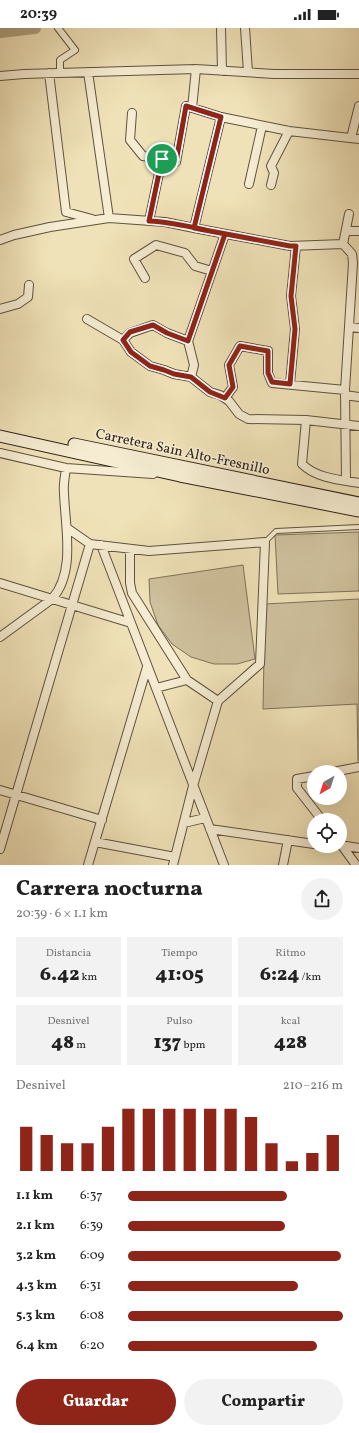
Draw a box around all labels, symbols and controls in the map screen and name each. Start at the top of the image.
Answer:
text: 20:39 [20,4,57,25]
pin [145,142,179,176]
icon: arrive [151,148,173,170]
street label: Carretera Sain Alto-Fresnillo [94,425,272,480]
north arrow [307,765,347,805]
map controls [307,765,347,853]
button: locate [307,813,347,853]
text: Carrera nocturna [16,874,203,905]
button: share [301,878,343,920]
text: 20:39 · 6 × 1.1 km [16,905,108,923]
text: Distancia [46,946,91,961]
text: Tiempo [161,946,198,961]
text: Ritmo [275,946,306,961]
text: 6.42 [40,961,79,989]
text: 41:05 [155,961,204,989]
text: 6:24 [260,961,299,989]
text: km [79,970,97,985]
text: /km [299,970,321,985]
text: Desnivel [47,1014,90,1029]
text: Pulso [166,1014,193,1029]
text: kcal [281,1014,300,1029]
text: 48 [51,1029,74,1057]
text: 137 [153,1029,181,1057]
text: 428 [274,1029,307,1057]
text: m [74,1038,86,1053]
text: bpm [181,1038,206,1053]
text: Desnivel [16,1077,66,1095]
text: 210–216 m [283,1077,343,1095]
text: 1.1 km [16,1187,53,1205]
text: 6:37 [80,1187,103,1205]
text: 2.1 km [16,1217,55,1235]
text: 6:39 [80,1217,103,1235]
text: 3.2 km [16,1247,56,1265]
text: 6:09 [80,1247,104,1265]
text: 4.3 km [16,1277,57,1295]
text: 6:31 [80,1277,101,1295]
text: 5.3 km [16,1307,55,1325]
text: 6:08 [80,1307,104,1325]
text: 6.4 km [16,1337,58,1355]
text: 6:20 [80,1337,104,1355]
button: Guardar [16,1379,176,1425]
button: Compartir [184,1379,343,1425]

